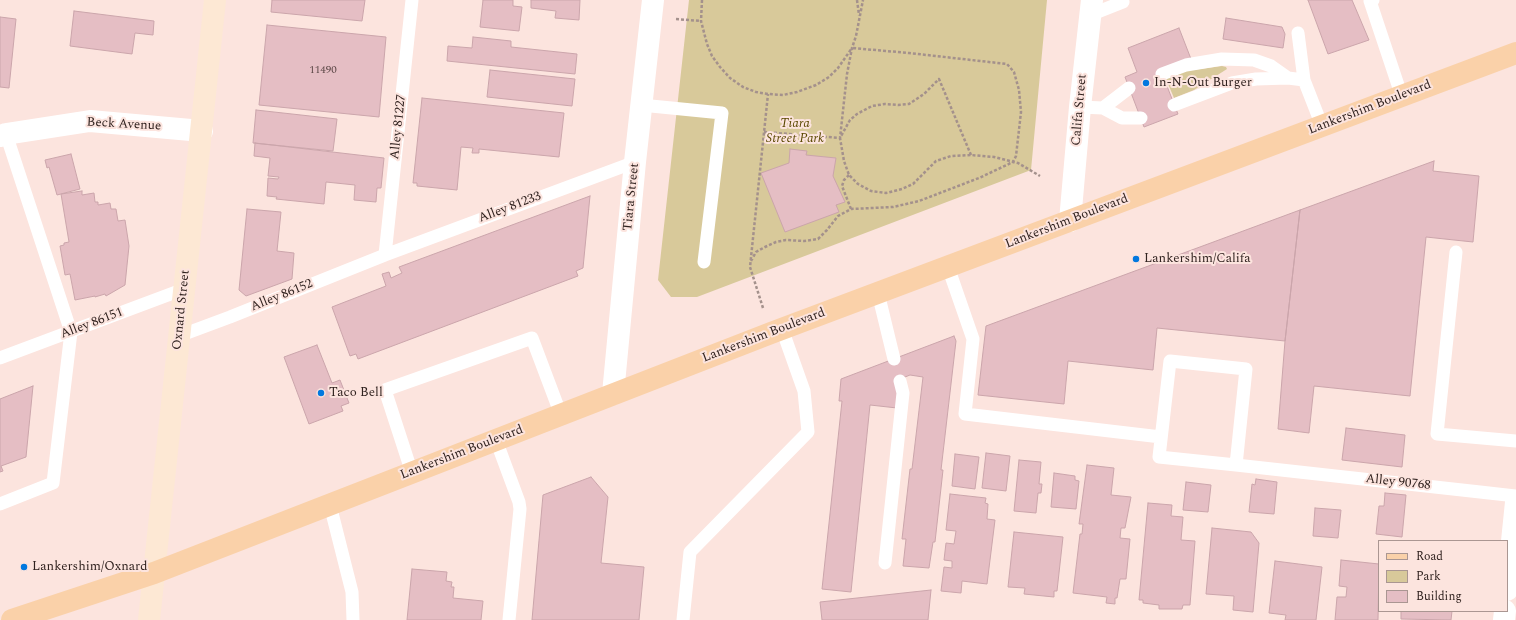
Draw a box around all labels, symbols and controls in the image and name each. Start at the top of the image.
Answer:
house number: 11490 [309,64,337,78]
street label: Califa Street [1069,74,1091,146]
place label: In-N-Out Burger [1154,75,1252,91]
street label: Lankershim Boulevard [1306,77,1434,139]
marker: In-N-Out Burger [1141,78,1151,88]
street label: Alley 81227 [388,94,410,160]
street label: Beck Avenue [86,115,162,135]
park label: Tiara Street Park [766,116,824,147]
street label: Tiara Street [621,162,643,232]
street label: Alley 81233 [477,189,543,227]
street label: Lankershim Boulevard [1003,191,1131,253]
place label: Lankershim/Califa [1144,251,1251,267]
marker: Lankershim/Califa [1131,254,1141,264]
street label: Oxnard Street [170,269,194,351]
street label: Alley 86152 [249,276,315,316]
street label: Alley 86151 [59,305,125,343]
street label: Lankershim Boulevard [700,305,828,367]
place label: Taco Bell [329,385,383,401]
marker: Taco Bell [316,388,326,398]
street label: Lankershim Boulevard [398,422,526,484]
street label: Alley 90768 [1365,472,1431,494]
legend [1378,540,1508,612]
text: Road [1416,547,1443,566]
place label: Lankershim/Oxnard [32,559,147,575]
marker: Lankershim/Oxnard [19,562,29,572]
text: Park [1416,567,1441,586]
text: Building [1416,587,1462,606]

